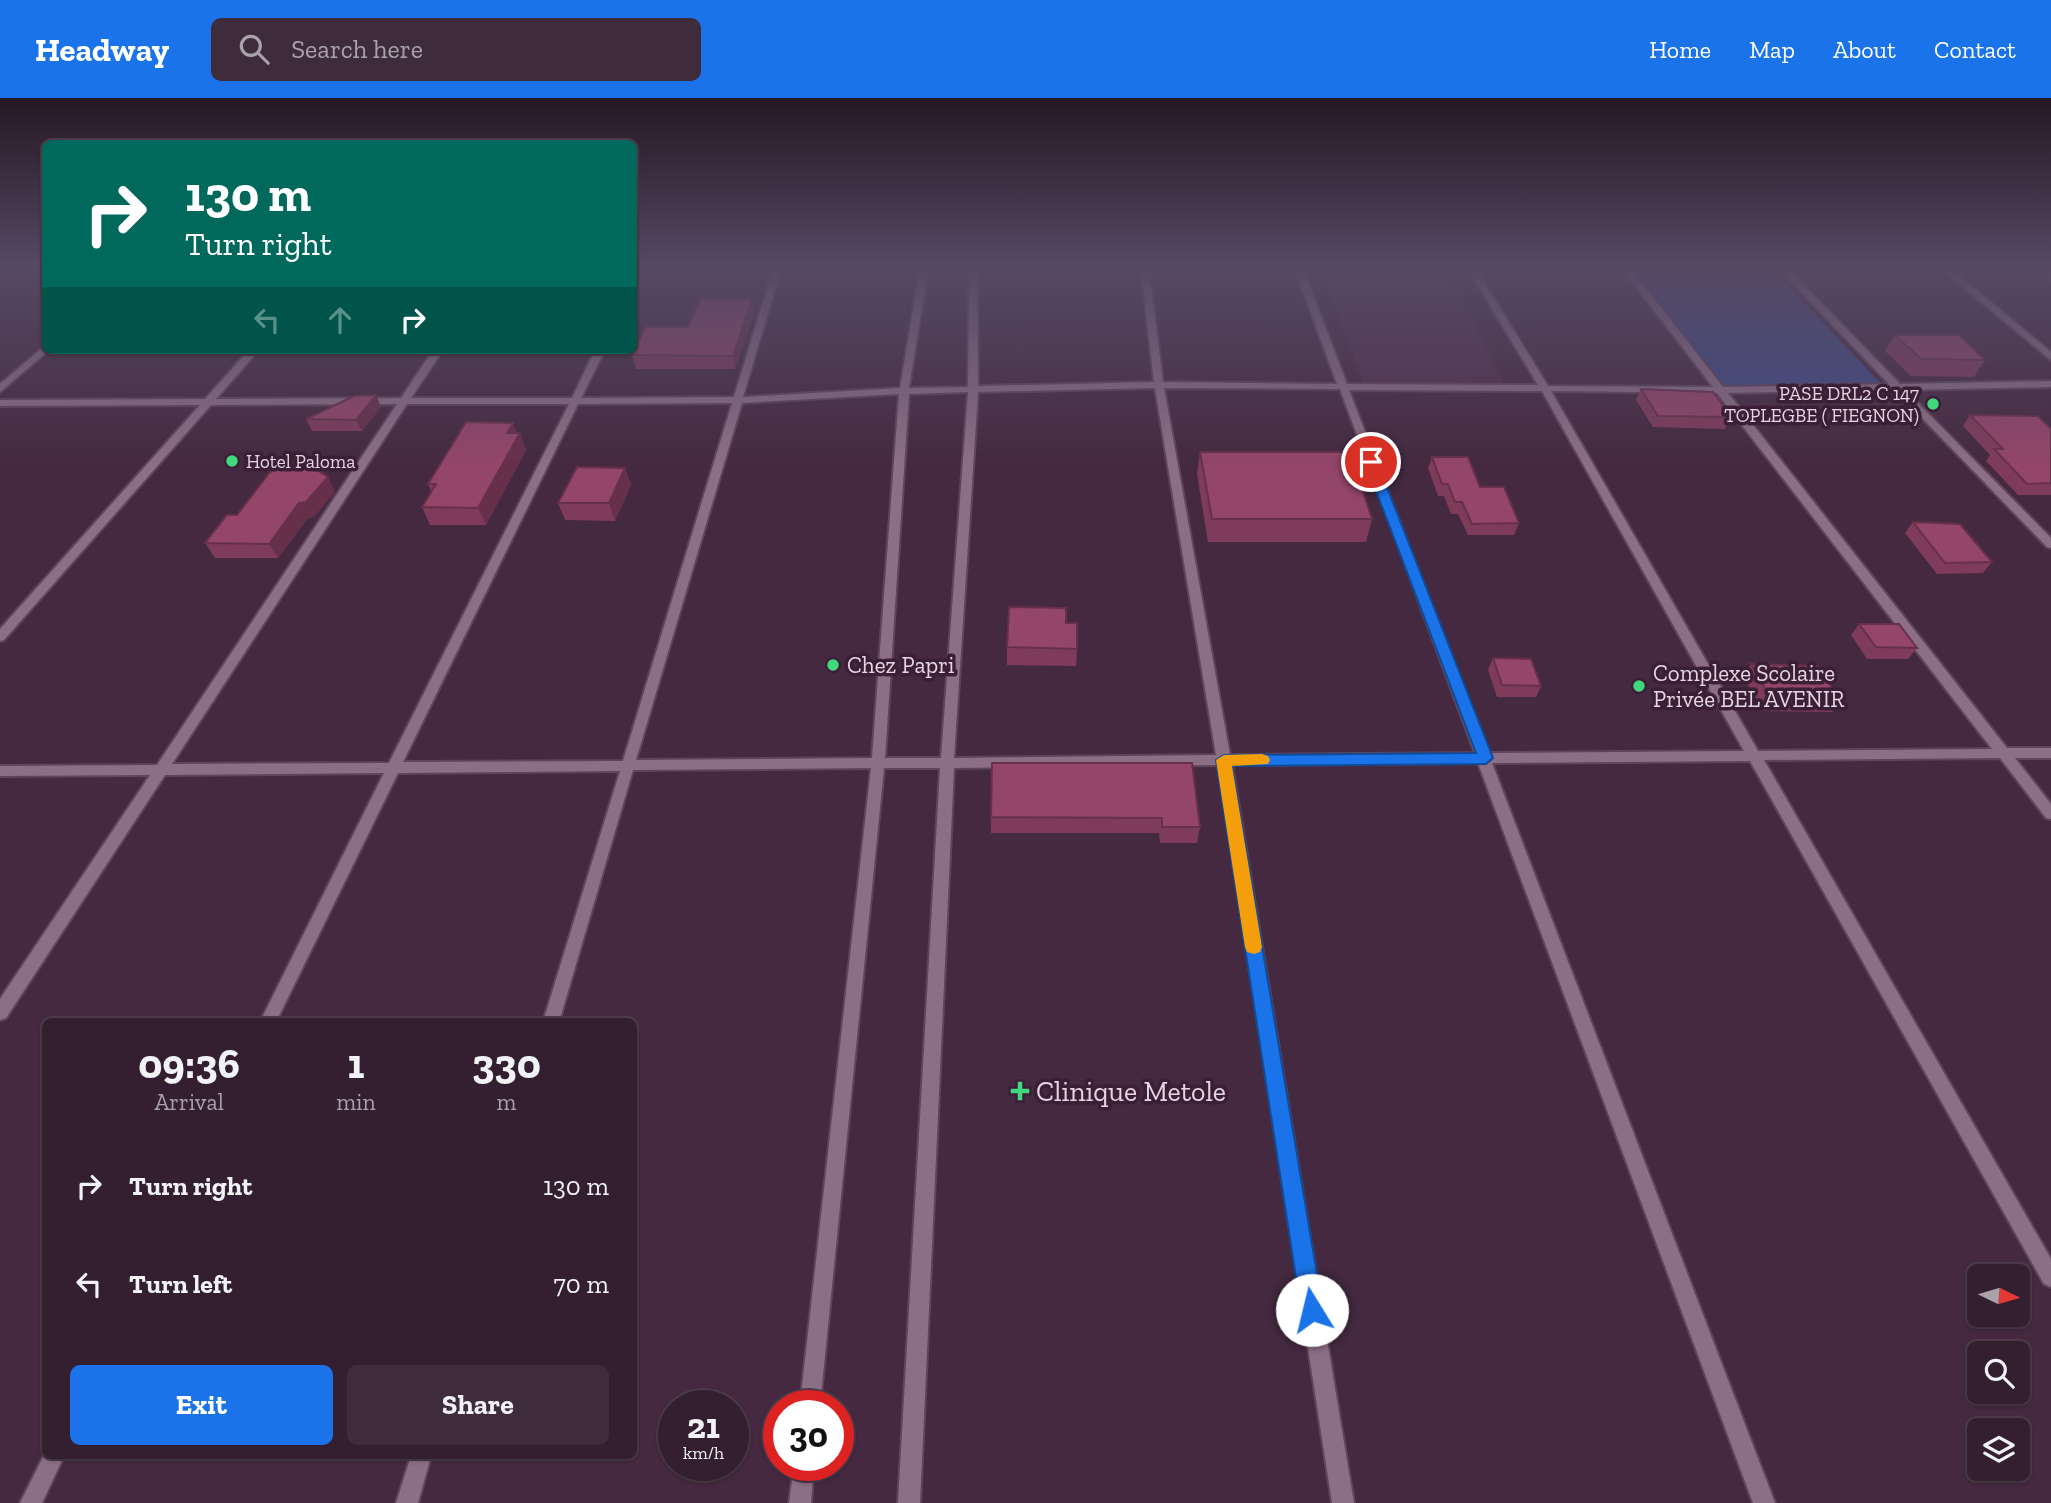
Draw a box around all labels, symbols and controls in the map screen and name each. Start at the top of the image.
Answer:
search box [211,18,701,81]
text: Headway [35,30,169,69]
icon: search [235,30,273,68]
text: Search here [291,33,423,65]
text: Home [1649,35,1711,64]
text: Map [1749,35,1795,64]
text: About [1833,35,1896,64]
text: Contact [1934,35,2016,64]
text: 130 m [185,165,311,224]
icon: right [70,168,161,259]
text: Turn right [185,225,332,263]
icon: left [248,301,286,339]
icon: ahead [321,301,359,339]
icon: right [394,301,432,339]
place label: PASE DRL2 C 147 TOPLEGBE ( FIEGNON) [1724,382,1919,427]
marker: PASE DRL2 C 147 TOPLEGBE ( FIEGNON) [1925,396,1941,412]
pin [1341,432,1401,492]
icon: arrive [1352,443,1390,481]
place label: Hotel Paloma [246,450,355,473]
marker: Hotel Paloma [224,453,240,469]
place label: Chez Papri [847,651,954,679]
marker: Chez Papri [825,657,841,673]
place label: Complexe Scolaire Privée BEL AVENIR [1653,659,1844,713]
marker: Complexe Scolaire Privée BEL AVENIR [1631,678,1647,694]
text: 09:36 [138,1038,240,1089]
text: 1 [348,1038,364,1089]
text: 330 [472,1038,541,1089]
place label: Clinique Metole [1036,1075,1226,1108]
marker: Clinique Metole [1010,1081,1030,1101]
text: Arrival [154,1088,224,1116]
text: min [336,1088,376,1116]
text: m [496,1088,516,1116]
icon: right [70,1167,108,1205]
text: Turn right [129,1170,252,1202]
text: 130 m [543,1170,609,1202]
north arrow [1967,1264,2030,1326]
map controls [1967,1264,2030,1481]
icon: left [70,1265,108,1303]
text: Turn left [129,1268,232,1300]
text: 70 m [553,1268,609,1300]
position arrow [1275,1273,1349,1347]
button: search [1967,1341,2030,1404]
button: Exit [70,1365,333,1445]
button: Share [347,1365,609,1445]
speed limit sign: 30 [763,1390,854,1481]
text: 21 [687,1405,720,1447]
button: layers [1967,1418,2030,1481]
text: km/h [683,1442,724,1464]

